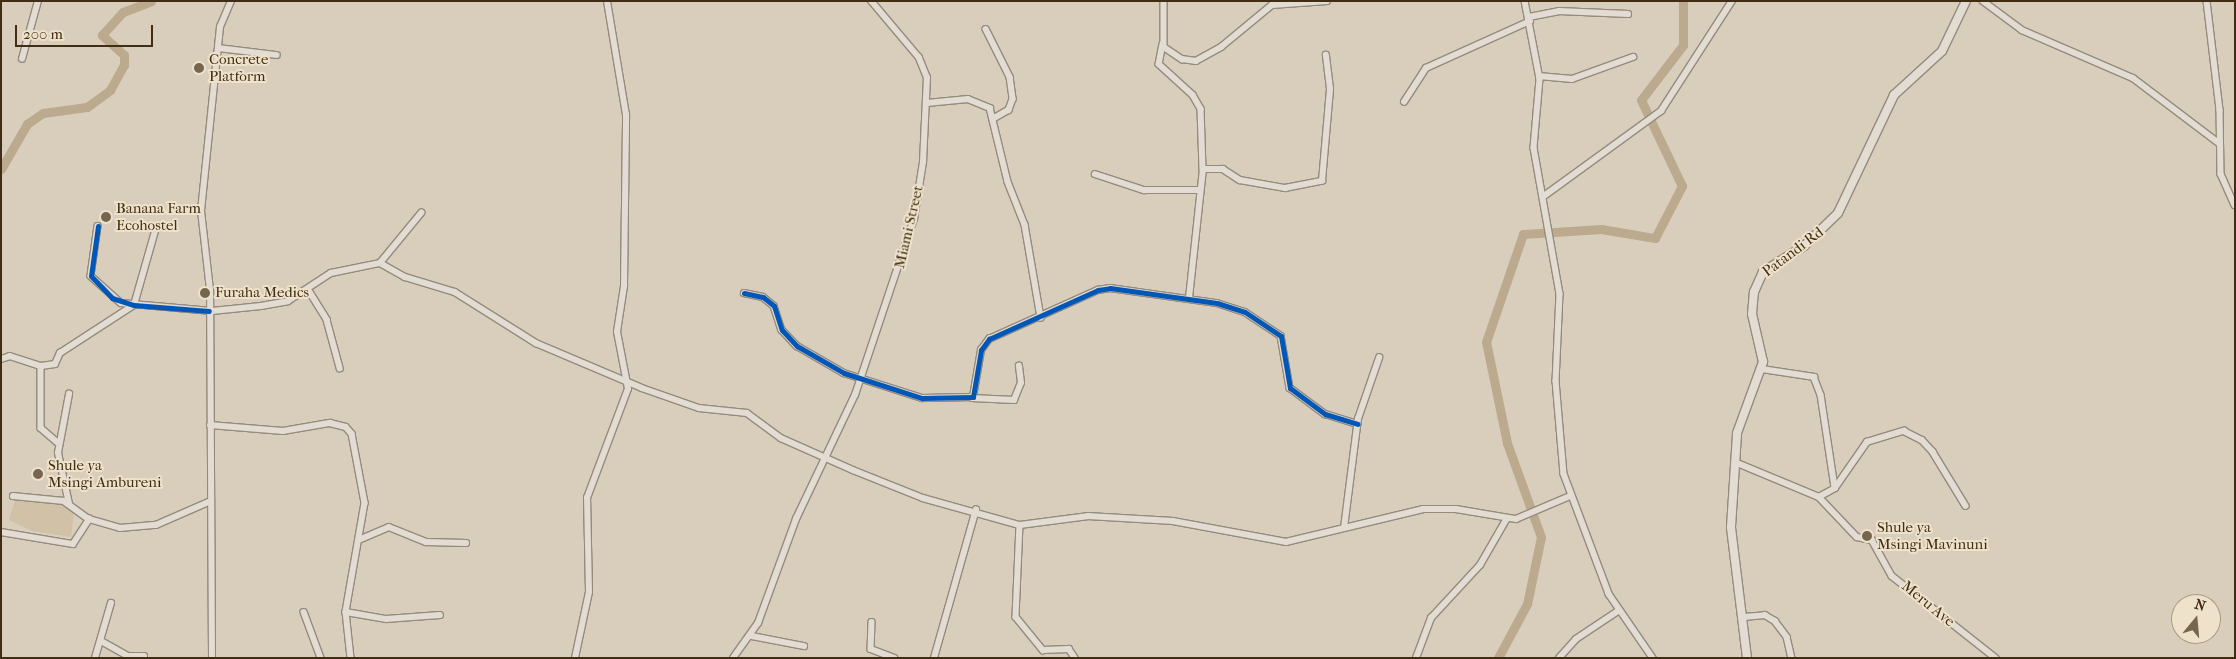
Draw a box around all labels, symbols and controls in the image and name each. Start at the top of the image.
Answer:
scale bar [18,15,155,47]
text: 200 m [23,25,63,43]
place label: Concrete Platform [209,50,268,85]
marker: Concrete Platform [193,62,205,74]
street label: Miami Street [891,184,927,270]
place label: Banana Farm Ecohostel [116,199,201,234]
marker: Banana Farm Ecohostel [100,211,112,223]
street label: Patandi Rd [1759,223,1827,281]
place label: Furaha Medics [215,284,309,302]
marker: Furaha Medics [199,287,211,299]
place label: Shule ya Msingi Ambureni [48,456,161,491]
marker: Shule ya Msingi Ambureni [32,468,44,480]
place label: Shule ya Msingi Mavinuni [1877,518,1988,553]
marker: Shule ya Msingi Mavinuni [1861,530,1873,542]
street label: Meru Ave [1898,577,1958,631]
north arrow [2171,594,2221,644]
text: N [2193,595,2208,615]

